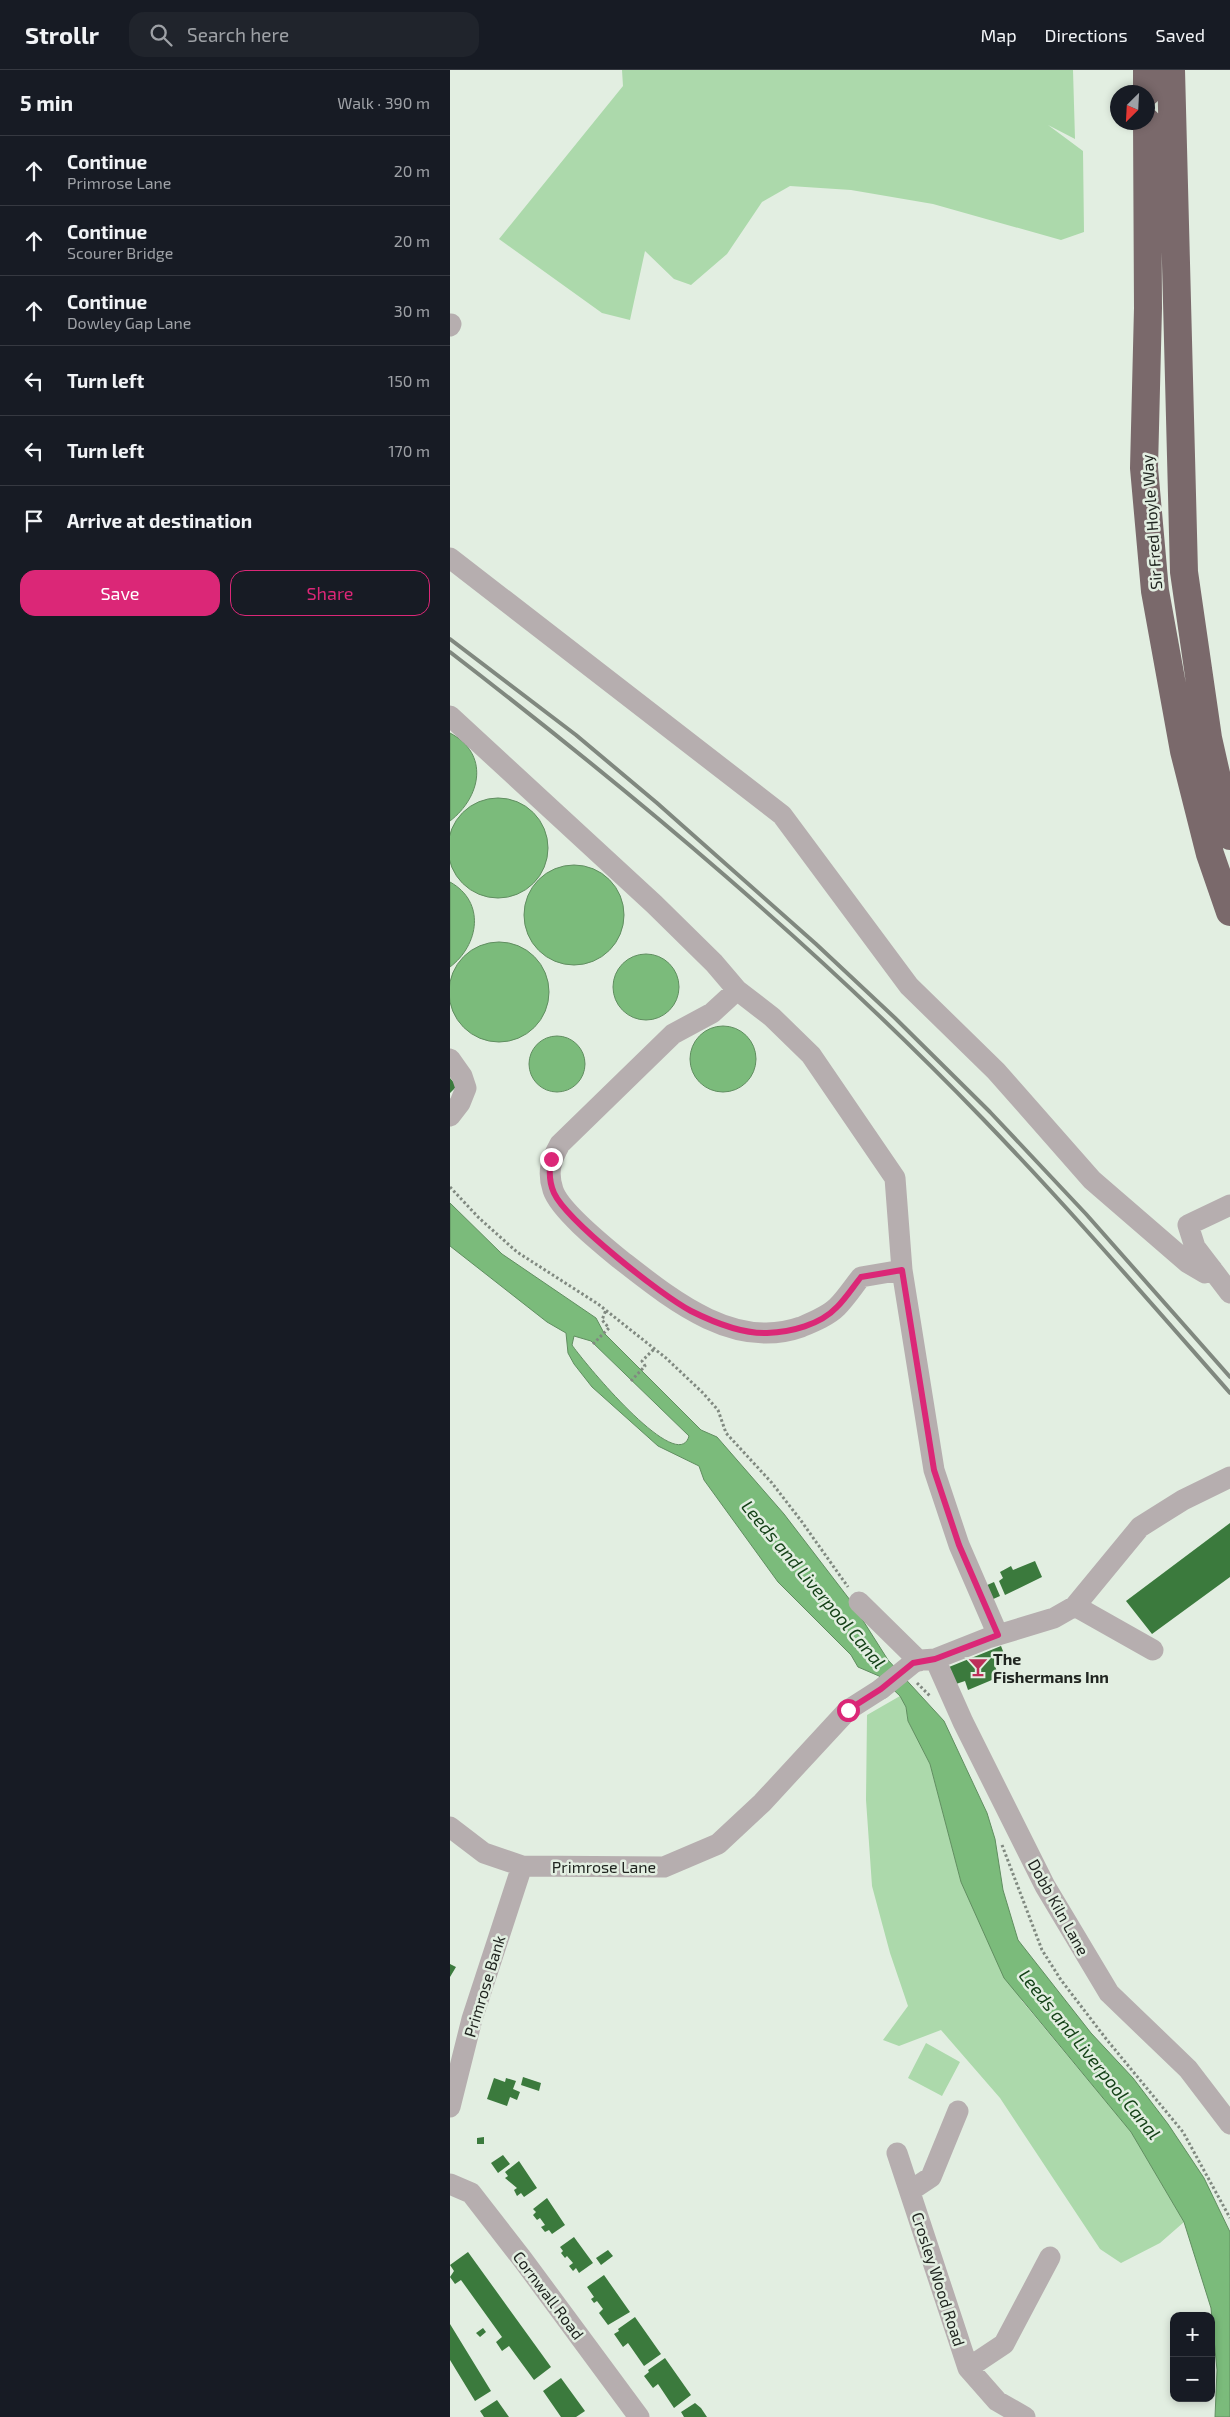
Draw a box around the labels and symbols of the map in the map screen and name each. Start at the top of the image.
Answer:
north arrow [1110,85,1155,130]
street label: Sir Fred Hoyle Way [1137,453,1165,590]
route end [540,1148,563,1171]
water label: Leeds and Liverpool Canal [737,1495,891,1673]
place label: The Fishermans Inn [993,1649,1109,1686]
bar icon: The Fishermans Inn [967,1656,989,1678]
route start [837,1699,860,1722]
street label: Dobb Kiln Lane [1025,1855,1093,1959]
street label: Primrose Lane [552,1857,656,1876]
street label: Primrose Bank [459,1933,509,2039]
water label: Leeds and Liverpool Canal [1015,1964,1165,2144]
street label: Crosley Wood Road [908,2210,970,2348]
street label: Cornwall Road [510,2247,588,2343]

